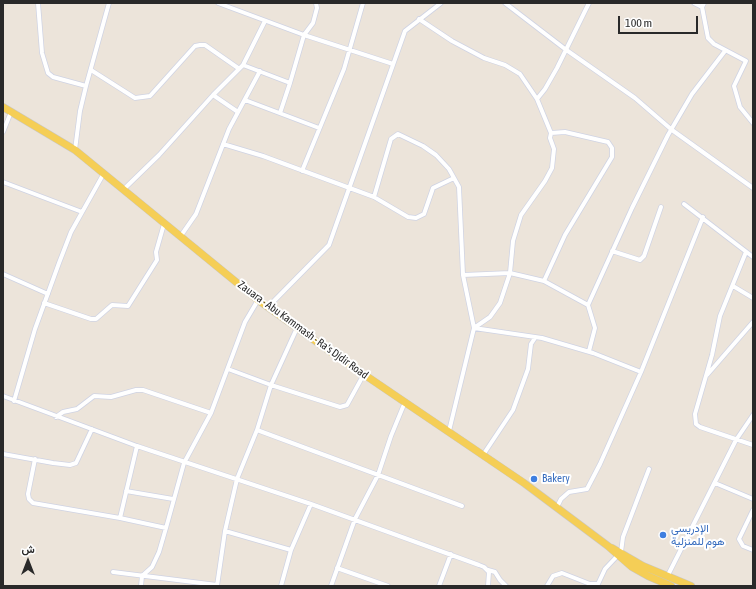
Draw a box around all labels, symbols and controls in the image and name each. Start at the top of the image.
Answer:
scale bar [620,8,700,34]
text: 100 m [625,16,652,30]
street label: Zauara - Abu Kammash - Ra's Djdir Road [235,278,371,382]
place label: Bakery [542,472,570,486]
marker: Bakery [529,474,539,484]
place label: الإدريسي هوم للمنزلية [671,522,725,548]
marker: الإدريسي هوم للمنزلية [658,530,668,540]
north arrow [8,541,48,581]
text: ش [21,543,35,555]

